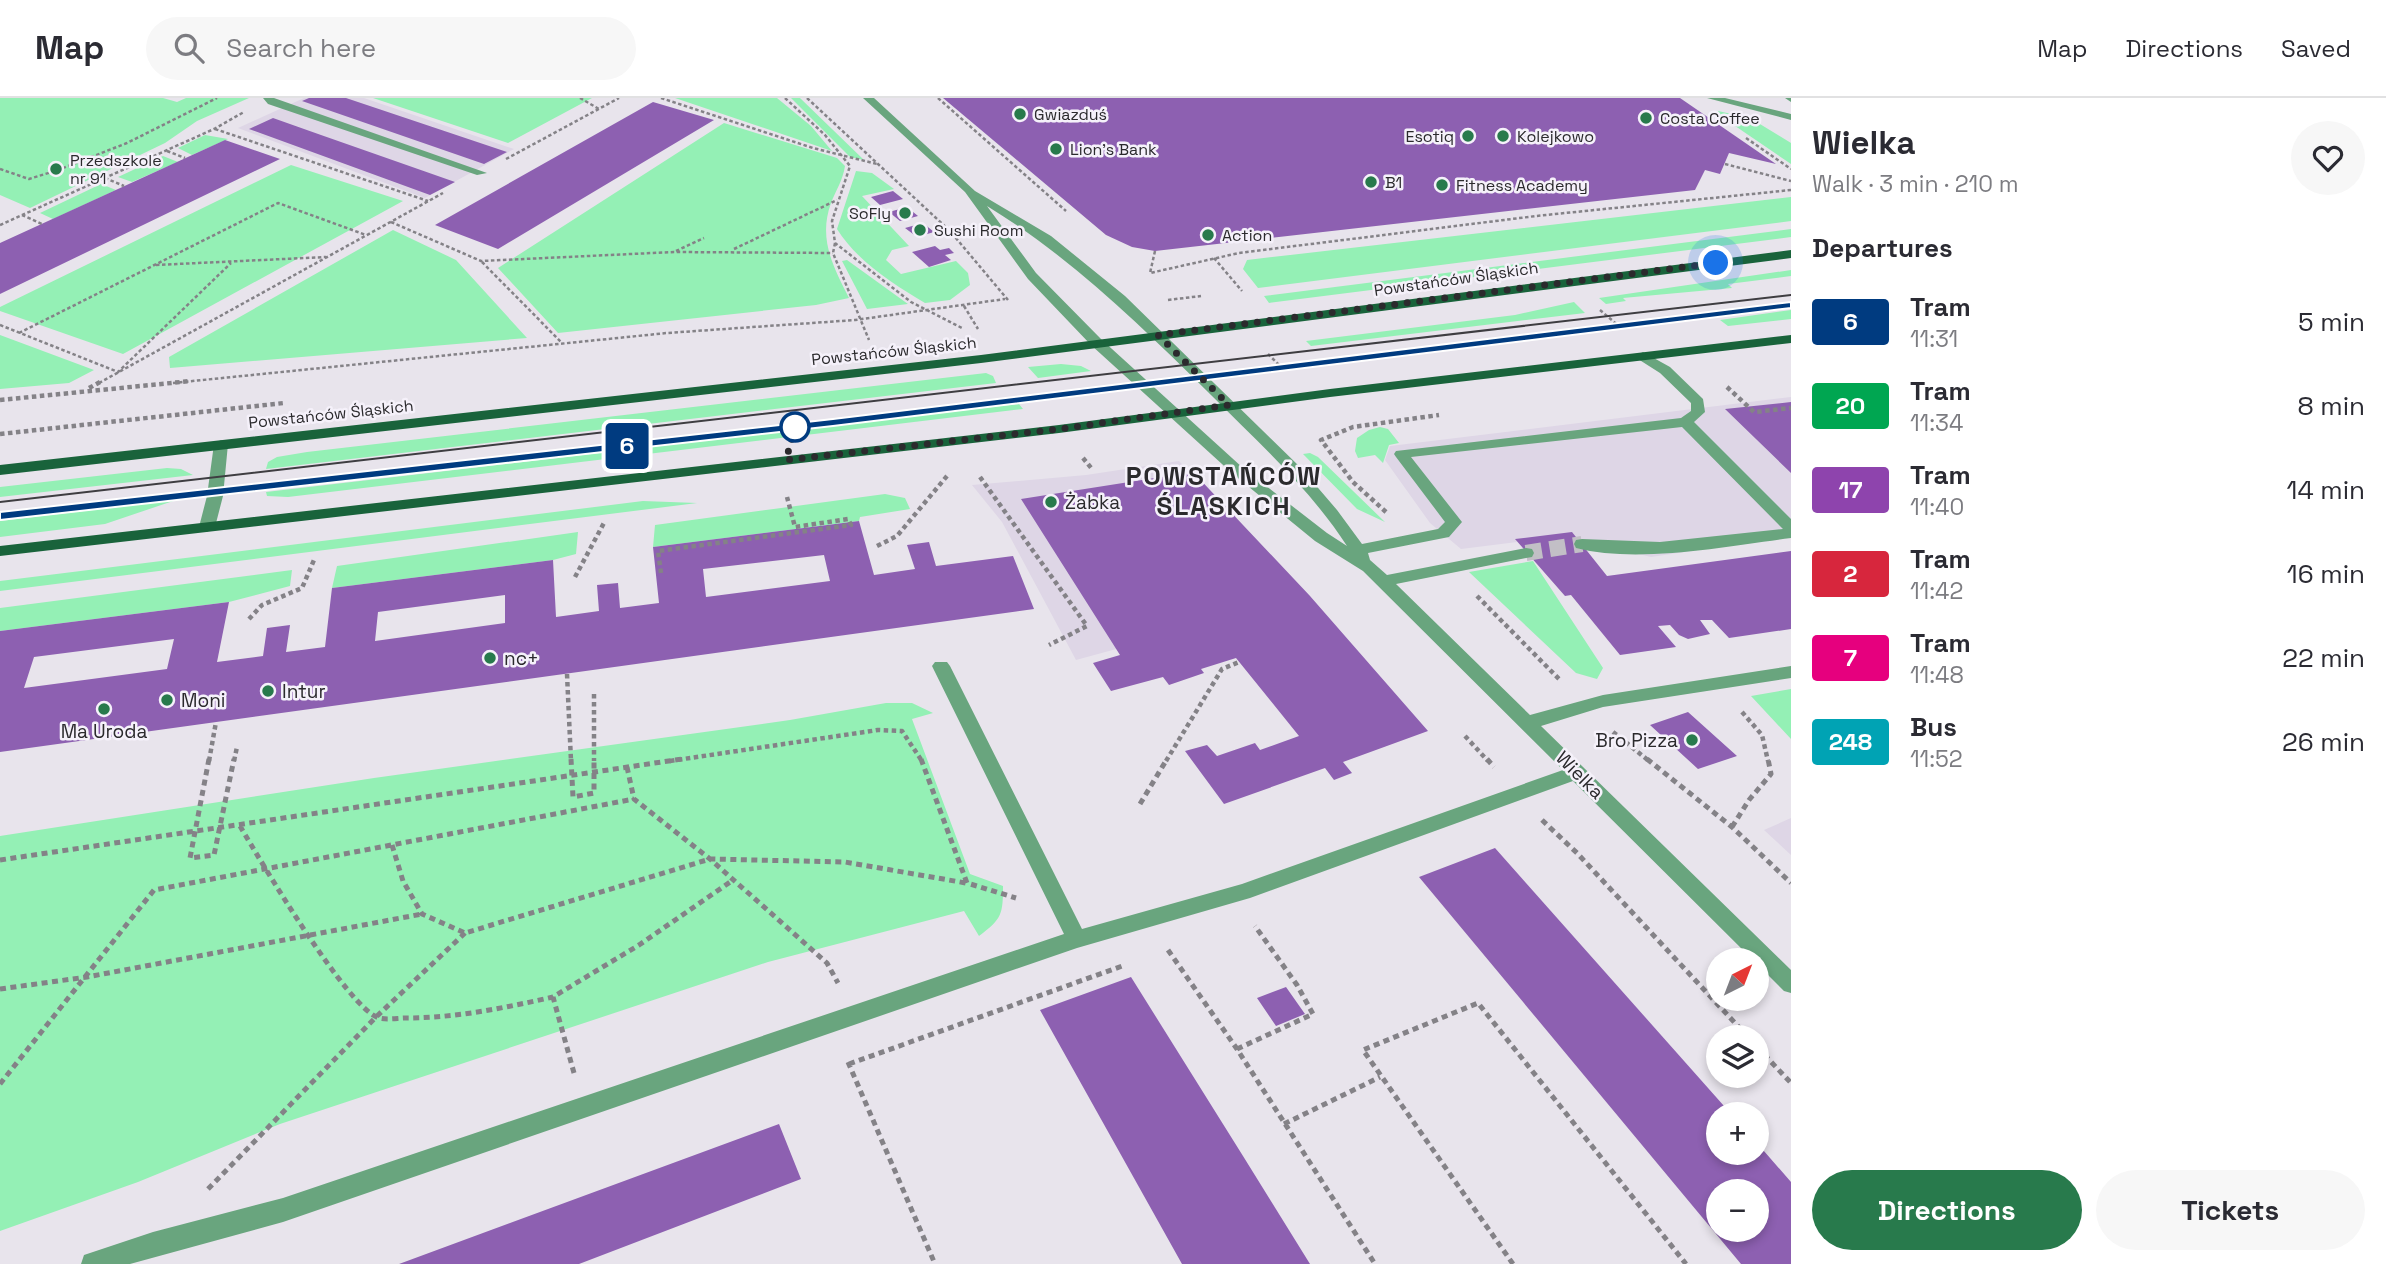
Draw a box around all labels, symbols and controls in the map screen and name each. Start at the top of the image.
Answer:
search box [146,17,636,80]
text: Map [35,27,104,69]
icon: search [170,29,208,67]
text: Search here [226,31,376,65]
text: Map [2037,33,2087,64]
text: Directions [2125,33,2243,64]
text: Saved [2281,33,2351,64]
place label: Gwiazduś [1034,104,1107,125]
marker: Gwiazduś [1012,106,1028,122]
place label: Costa Coffee [1660,108,1760,129]
marker: Costa Coffee [1638,110,1654,126]
button: heart [2291,121,2365,195]
text: Wielka [1812,122,1916,164]
place label: Esotiq [1405,126,1454,147]
place label: Kolejkowo [1517,126,1594,147]
marker: Esotiq [1460,128,1476,144]
marker: Kolejkowo [1495,128,1511,144]
place label: Lion's Bank [1070,139,1157,160]
marker: Lion's Bank [1048,141,1064,157]
place label: Przedszkole nr 91 [70,150,162,189]
marker: Przedszkole nr 91 [48,161,64,177]
text: Walk · 3 min · 210 m [1812,169,2019,199]
place label: B1 [1385,172,1402,193]
marker: B1 [1363,174,1379,190]
place label: Fitness Academy [1456,175,1588,196]
marker: Fitness Academy [1434,177,1450,193]
place label: SoFly [849,203,891,224]
marker: SoFly [897,205,913,221]
place label: Sushi Room [934,220,1024,241]
marker: Sushi Room [912,222,928,238]
place label: Action [1222,225,1272,246]
marker: Action [1200,227,1216,243]
text: Departures [1812,231,1953,265]
your location [1698,245,1733,280]
street label: Powstańców Śląskich [1372,257,1540,301]
text: Tram [1910,290,1971,324]
text: 5 min [2298,305,2365,339]
text: 6 [1843,306,1858,337]
text: 11:31 [1910,324,1958,354]
street label: Powstańców Śląskich [810,332,978,370]
text: Tram [1910,374,1971,408]
text: 8 min [2297,389,2365,423]
text: 20 [1836,390,1865,421]
street label: Powstańców Śląskich [247,395,415,433]
text: 11:34 [1910,408,1963,438]
unlabelled marker [780,412,810,442]
line badge: 6 [604,423,650,469]
text: 6 [620,430,634,461]
text: Tram [1910,458,1971,492]
district label: POWSTAŃCÓW ŚLĄSKICH [1126,459,1322,523]
text: 14 min [2287,473,2365,507]
text: 17 [1838,474,1863,505]
place label: Żabka [1065,490,1120,515]
text: 11:40 [1910,492,1964,522]
marker: Żabka [1043,494,1059,510]
text: Tram [1910,542,1971,576]
text: 16 min [2287,557,2365,591]
text: 2 [1843,558,1858,589]
text: 11:42 [1910,576,1963,606]
text: Tram [1910,626,1971,660]
text: 22 min [2282,641,2365,675]
text: 7 [1844,642,1857,673]
place label: nc+ [504,646,539,671]
marker: nc+ [482,650,498,666]
text: 11:48 [1910,660,1964,690]
place label: Intur [282,679,326,704]
marker: Intur [260,683,276,699]
place label: Moni [181,688,225,713]
marker: Moni [159,692,175,708]
marker: Ma Uroda [96,701,112,717]
text: Bus [1910,710,1957,744]
place label: Ma Uroda [61,719,147,744]
text: 26 min [2282,725,2365,759]
text: 248 [1829,726,1872,757]
place label: Bro Pizza [1595,728,1678,753]
marker: Bro Pizza [1684,732,1700,748]
text: 11:52 [1910,744,1963,774]
street label: Wielka [1551,746,1609,804]
north arrow [1706,948,1769,1012]
map controls [1706,948,1769,1242]
button: layers [1706,1025,1769,1088]
button: + [1706,1102,1769,1165]
button: Directions [1812,1170,2082,1250]
button: Tickets [2096,1170,2365,1250]
button: − [1706,1179,1769,1242]

